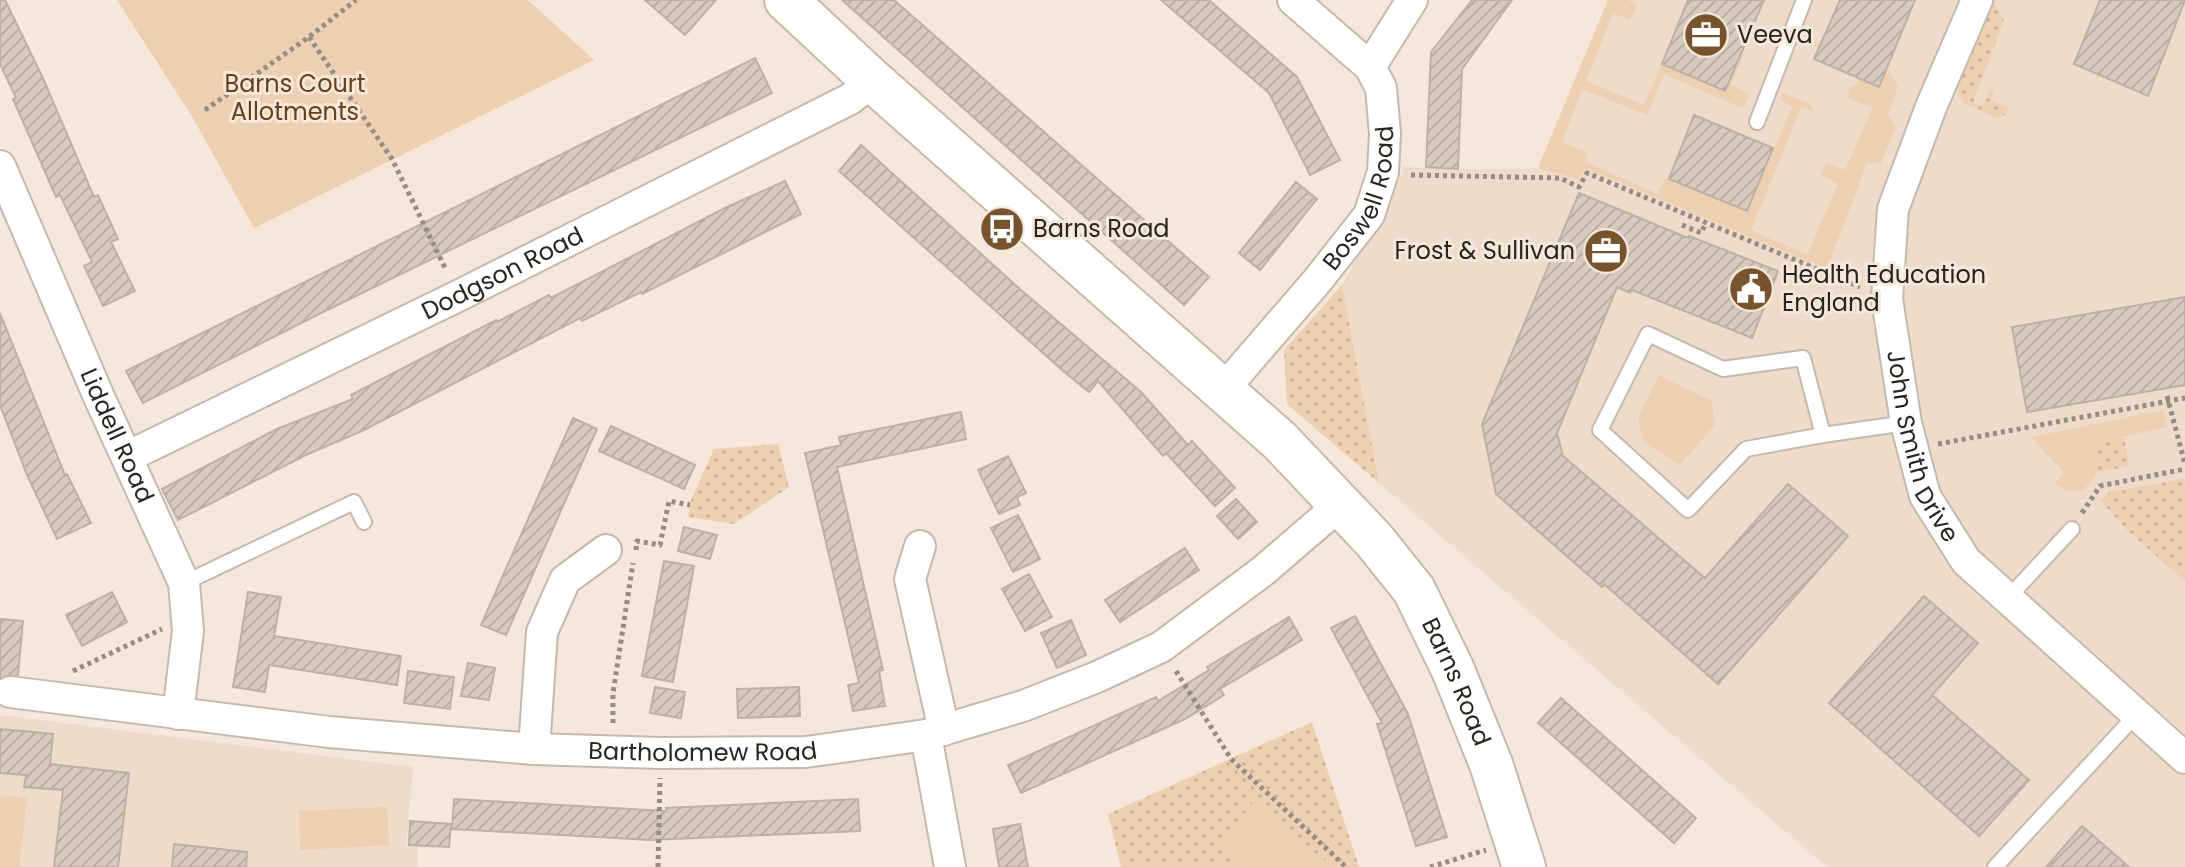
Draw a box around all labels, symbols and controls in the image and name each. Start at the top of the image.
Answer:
office icon: Veeva [1682,11,1730,59]
place label: Veeva [1737,18,1813,51]
park label: Barns Court Allotments [224,67,366,128]
street label: Boswell Road [1315,124,1402,277]
bus stop icon: Barns Road [978,205,1026,253]
place label: Barns Road [1033,212,1170,245]
street label: Dodgson Road [416,219,589,327]
office icon: Frost & Sullivan [1582,227,1630,275]
place label: Frost & Sullivan [1395,234,1575,267]
place label: Health Education England [1782,258,1986,319]
public building icon: Health Education England [1727,265,1775,313]
street label: John Smith Drive [1879,348,1967,548]
street label: Liddell Road [73,363,162,508]
street label: Barns Road [1414,612,1499,751]
street label: Bartholomew Road [588,734,819,769]

